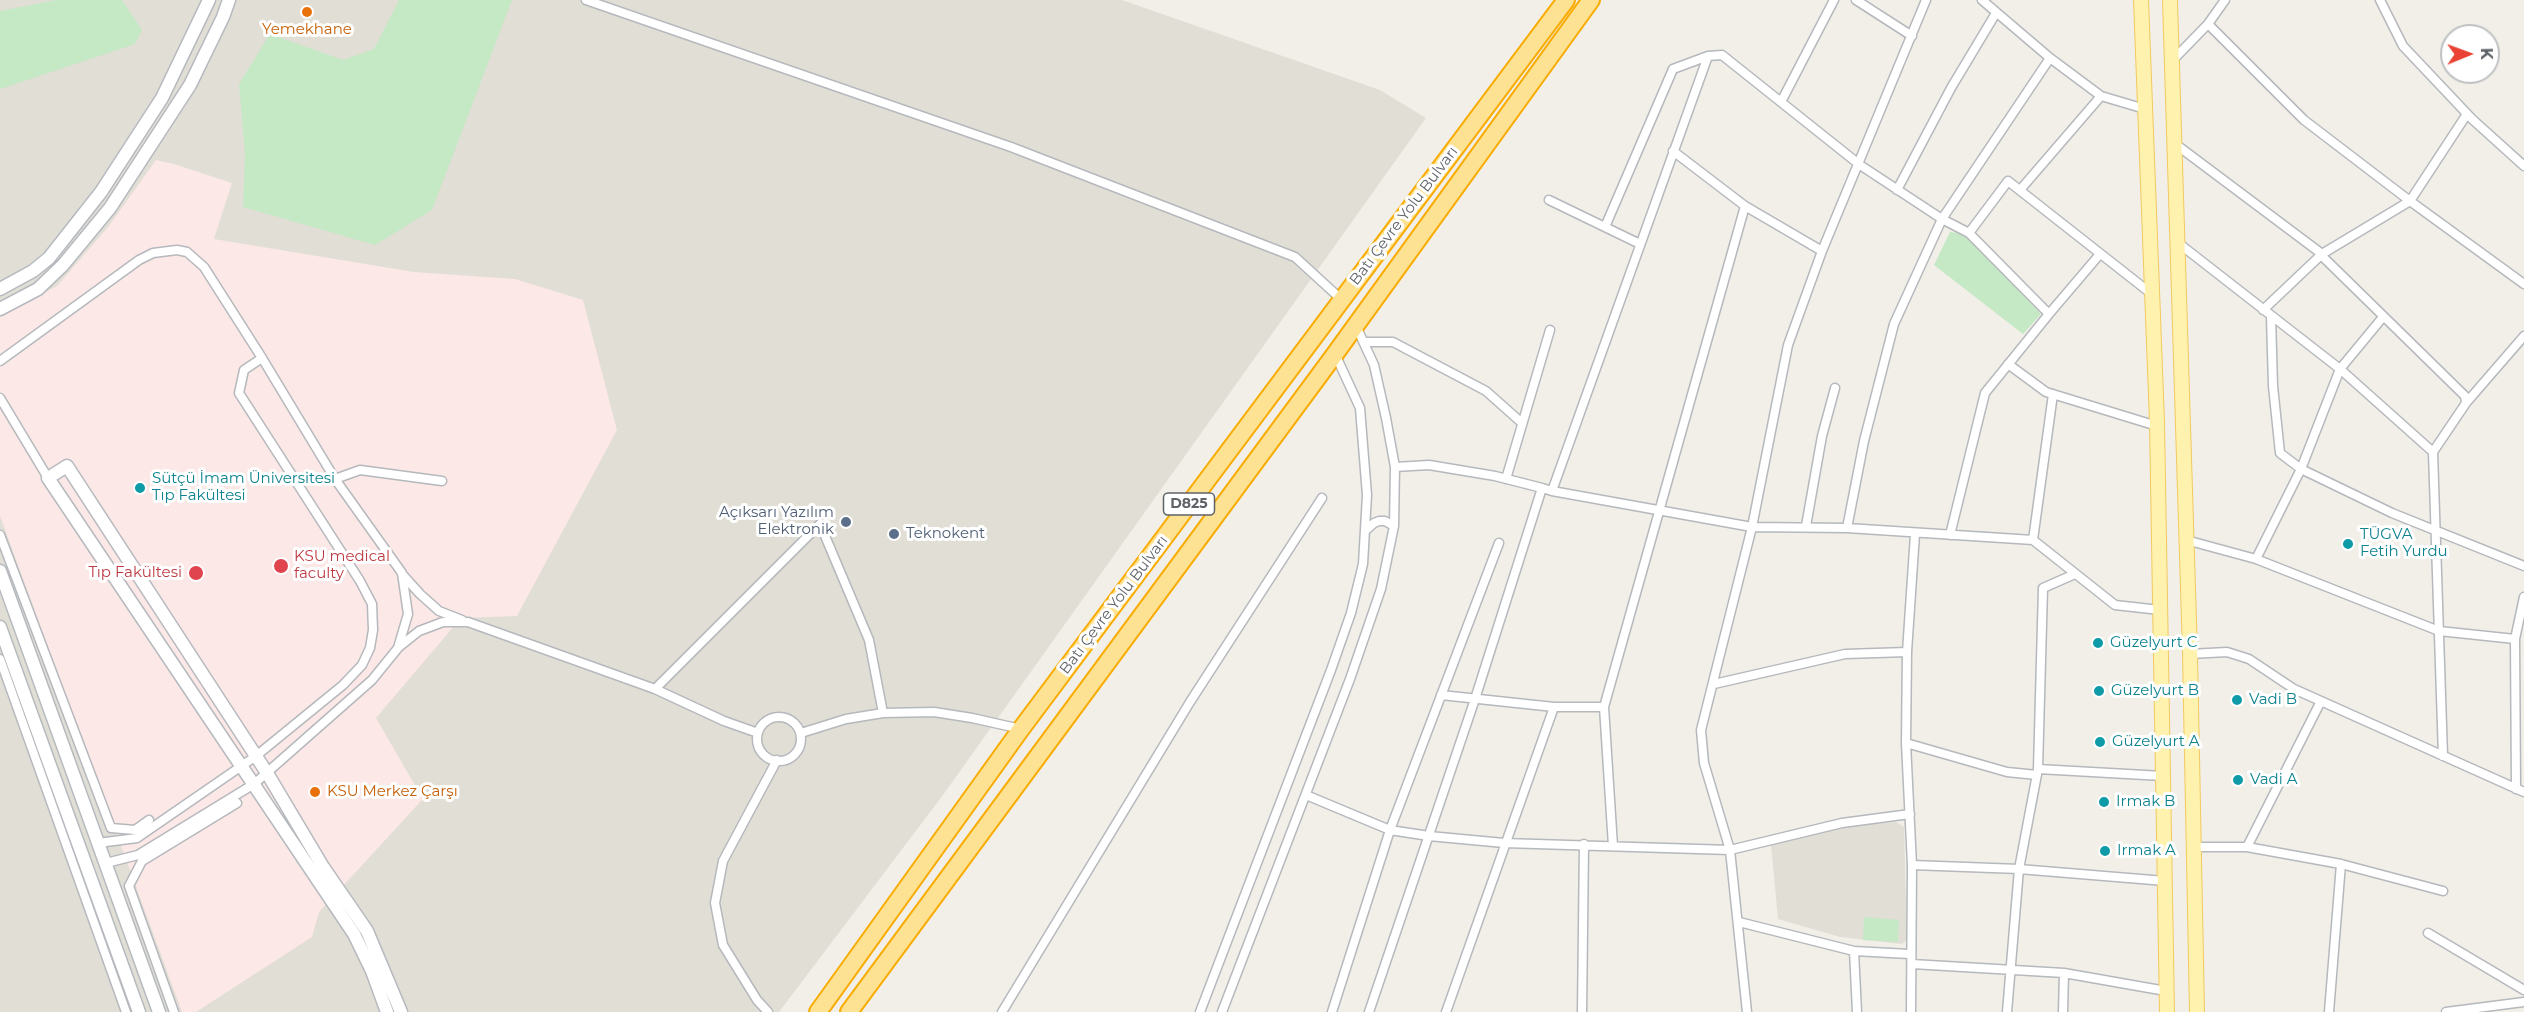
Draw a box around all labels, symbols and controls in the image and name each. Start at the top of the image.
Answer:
marker: Yemekhane [300,5,314,19]
place label: Yemekhane [262,21,352,39]
north arrow [2440,24,2500,84]
text: K [2477,48,2496,60]
street label: Batı Çevre Yolu Bulvarı [1346,143,1462,289]
place label: Sütçü İmam Üniversitesi Tıp Fakültesi [152,470,335,505]
marker: Sütçü İmam Üniversitesi Tıp Fakültesi [133,481,147,495]
road number: D825 [1164,493,1214,515]
place label: Açıksarı Yazılım Elektronik [719,504,834,539]
marker: Açıksarı Yazılım Elektronik [839,515,853,529]
place label: Teknokent [906,525,985,543]
place label: TÜGVA Fetih Yurdu [2360,526,2448,561]
marker: Teknokent [887,527,901,541]
street label: Batı Çevre Yolu Bulvarı [1056,532,1172,678]
marker: TÜGVA Fetih Yurdu [2341,537,2355,551]
place label: KSU medical faculty [294,548,390,583]
marker: KSU medical faculty [272,557,290,575]
place label: Tıp Fakültesi [88,564,182,582]
marker: Tıp Fakültesi [187,564,205,582]
place label: Güzelyurt C [2110,634,2197,652]
marker: Güzelyurt C [2091,636,2105,650]
place label: Güzelyurt B [2111,682,2199,700]
marker: Güzelyurt B [2092,684,2106,698]
place label: Vadi B [2249,691,2297,709]
marker: Vadi B [2230,693,2244,707]
place label: Güzelyurt A [2112,733,2199,751]
marker: Güzelyurt A [2093,735,2107,749]
place label: Vadi A [2250,771,2297,789]
marker: Vadi A [2231,773,2245,787]
place label: KSU Merkez Çarşı [327,783,458,801]
marker: KSU Merkez Çarşı [308,785,322,799]
place label: Irmak B [2116,793,2175,811]
marker: Irmak B [2097,795,2111,809]
place label: Irmak A [2117,842,2176,860]
marker: Irmak A [2098,844,2112,858]

